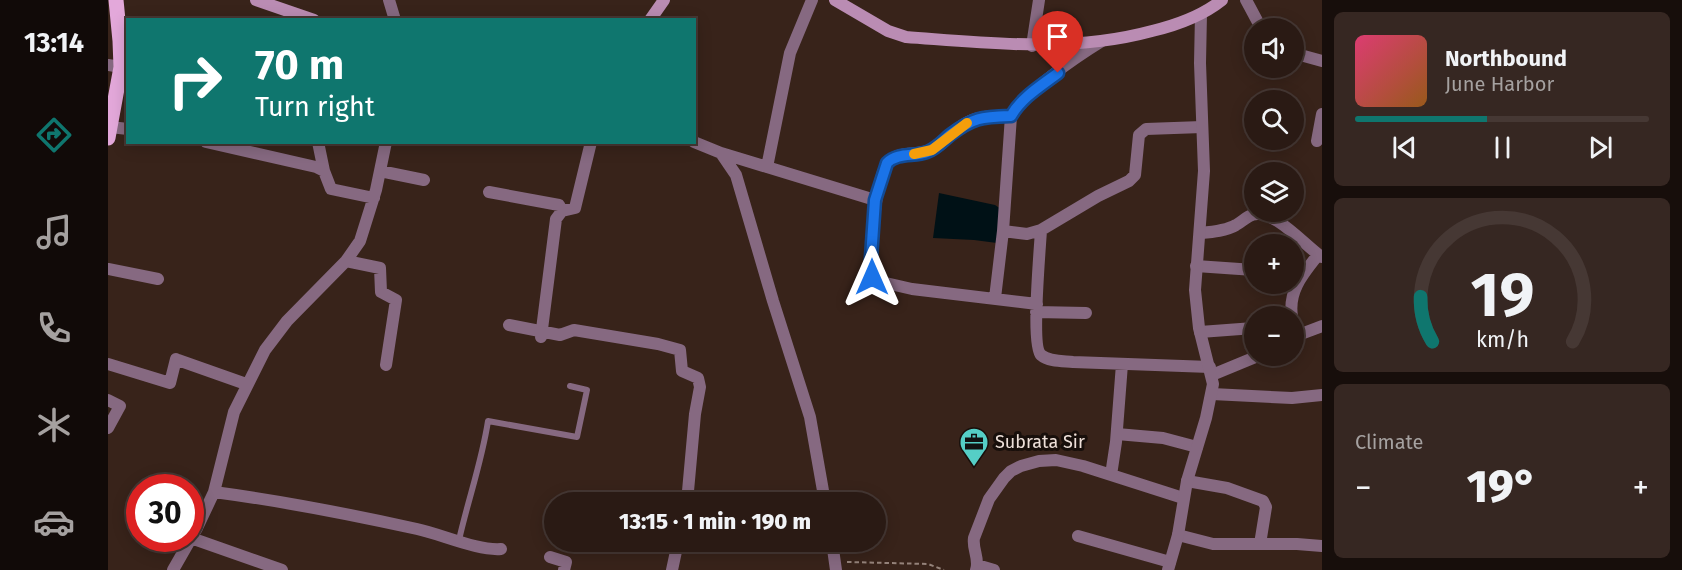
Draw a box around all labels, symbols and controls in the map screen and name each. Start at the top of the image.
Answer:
pin [1032,11,1083,73]
map controls [1244,18,1304,366]
button: sound [1244,18,1304,78]
icon: arrive [1041,20,1074,53]
text: 13:14 [24,27,84,59]
text: 70 m [255,40,344,90]
icon: right [156,42,234,120]
text: Northbound [1445,45,1567,72]
text: June Harbor [1445,72,1554,96]
button: search [1244,90,1304,150]
text: Turn right [255,91,375,123]
icon: directions [33,114,75,156]
icon: previous [1388,131,1421,164]
icon: pause [1486,131,1519,164]
icon: next [1584,131,1617,164]
button: layers [1244,162,1304,222]
icon: music [33,211,75,253]
button: + [1244,234,1304,294]
position arrow [840,245,904,309]
text: 19 [1470,258,1534,333]
button: − [1244,306,1304,366]
icon: phone [33,307,75,349]
text: km/h [1475,327,1529,353]
icon: climate [33,404,75,446]
office icon: Subrata Sir [958,426,990,468]
text: Climate [1355,430,1423,454]
place label: Subrata Sir [995,431,1085,453]
text: 19° [1467,460,1537,514]
text: − [1355,468,1372,508]
text: + [1633,468,1649,508]
speed limit sign: 30 [126,474,204,552]
icon: car [33,501,75,543]
text: 13:15 · 1 min · 190 m [619,508,811,535]

